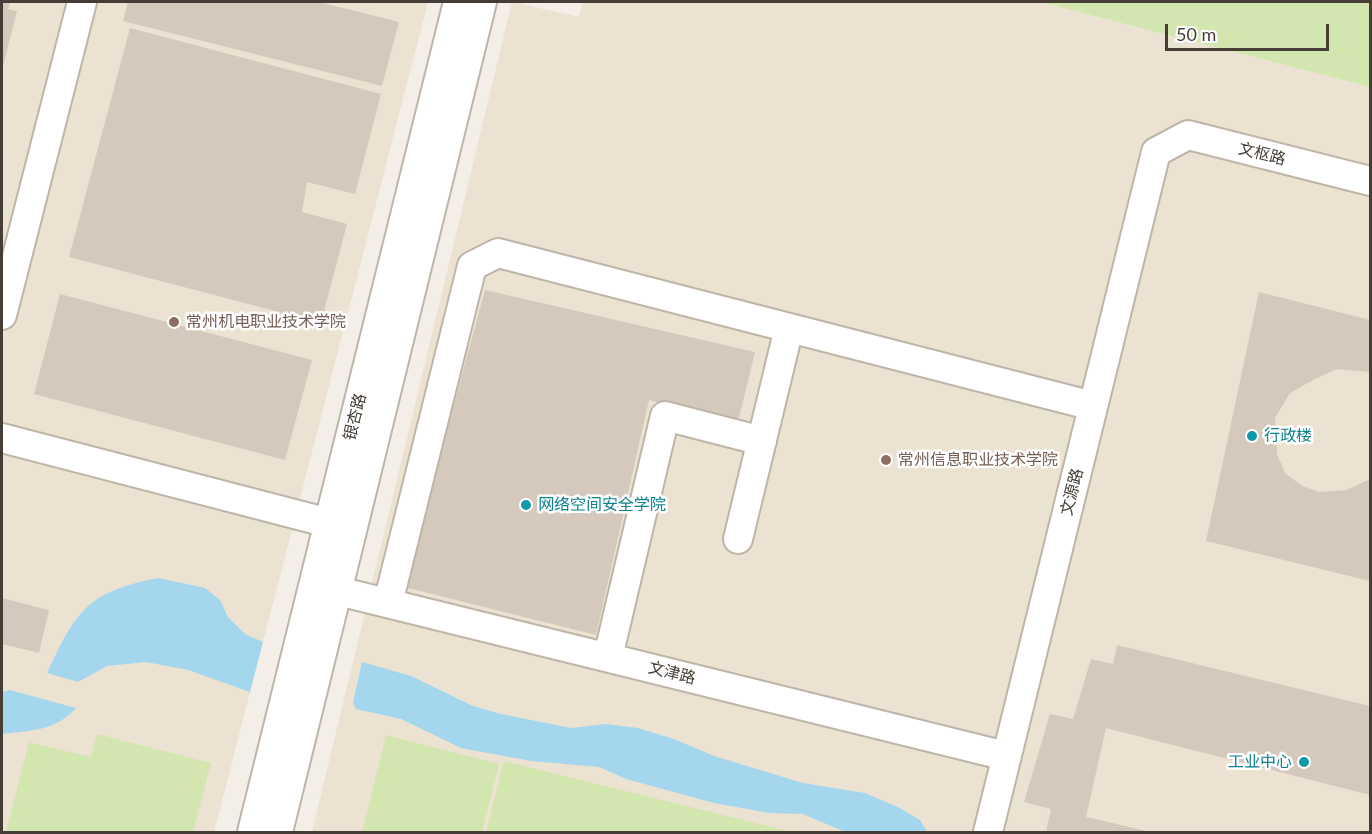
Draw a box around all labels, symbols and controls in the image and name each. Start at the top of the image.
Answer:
scale bar [1168,12,1332,50]
text: 50 m [1176,23,1216,45]
street label: 文枢路 [1236,139,1288,169]
place label: 常州机电职业技术学院 [186,312,346,332]
marker: 常州机电职业技术学院 [167,315,181,329]
street label: 银杏路 [340,391,370,443]
place label: 行政楼 [1264,426,1312,446]
marker: 行政楼 [1245,429,1259,443]
place label: 常州信息职业技术学院 [898,450,1058,470]
marker: 常州信息职业技术学院 [879,453,893,467]
street label: 文源路 [1057,466,1087,518]
place label: 网络空间安全学院 [538,495,666,515]
marker: 网络空间安全学院 [519,498,533,512]
street label: 文津路 [646,658,698,688]
place label: 工业中心 [1228,752,1292,772]
marker: 工业中心 [1297,755,1311,769]

